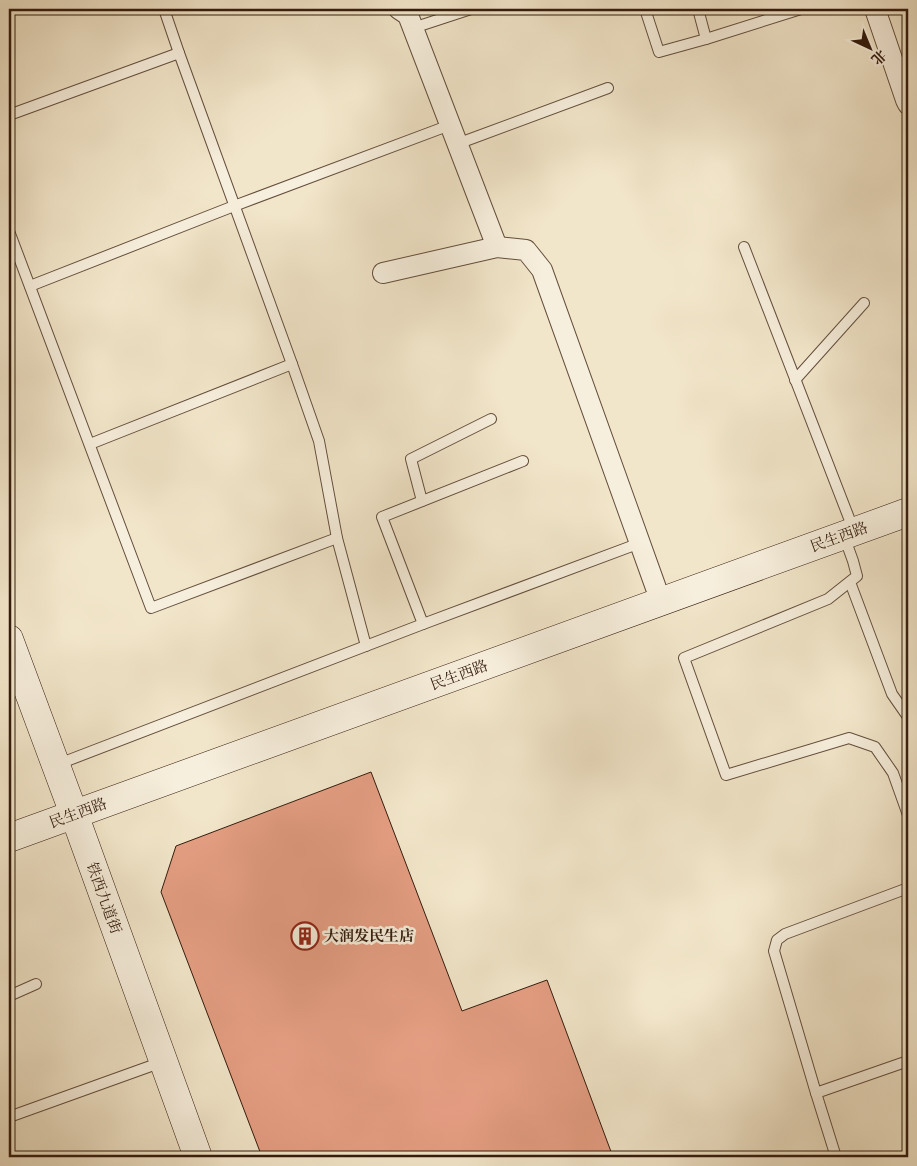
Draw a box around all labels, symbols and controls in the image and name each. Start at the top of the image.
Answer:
north arrow [844,22,894,72]
text: 北 [868,47,889,67]
street label: 民生西路 [808,519,870,556]
street label: 民生西路 [428,657,490,694]
street label: 民生西路 [47,795,109,832]
street label: 铁西九道街 [83,860,124,936]
building icon: 大润发民生店 [290,921,320,951]
place label: 大润发民生店 [324,927,414,945]

